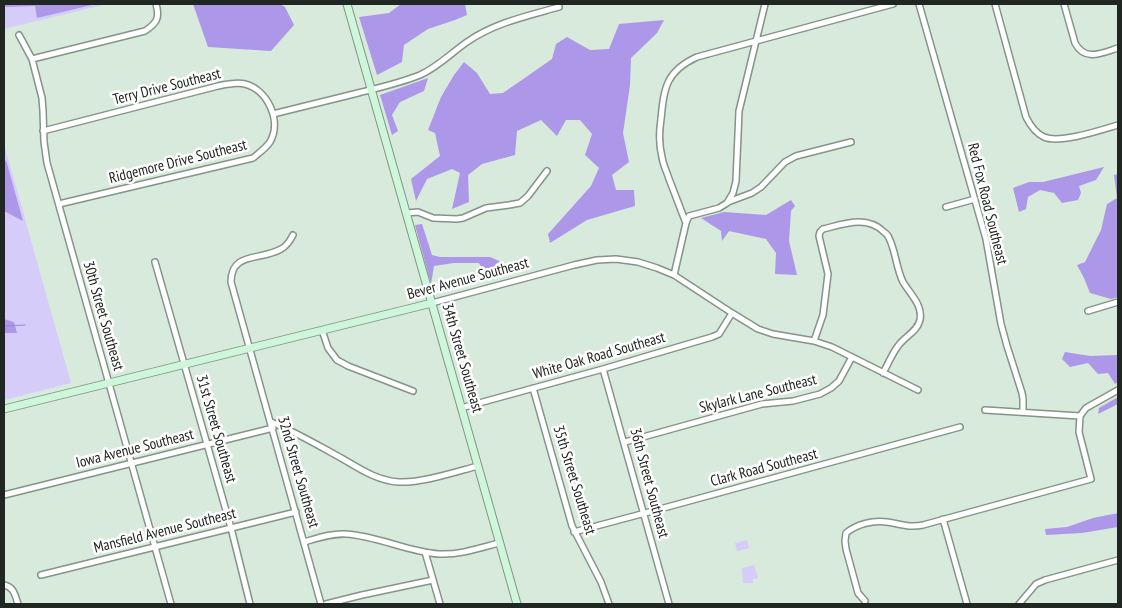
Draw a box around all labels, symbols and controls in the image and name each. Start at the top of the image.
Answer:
street label: Terry Drive Southeast [111,65,223,109]
street label: Ridgemore Drive Southeast [107,136,249,188]
street label: Red Fox Road Southeast [963,141,1011,267]
street label: Bever Avenue Southeast [405,254,531,304]
street label: 30th Street Southeast [79,259,127,373]
street label: 34th Street Southeast [438,301,486,415]
street label: White Oak Road Southeast [531,328,667,384]
street label: Skylark Lane Southeast [698,371,818,417]
street label: 31st Street Southeast [192,373,240,485]
street label: 32nd Street Southeast [273,414,323,530]
street label: 35th Street Southeast [549,423,599,537]
street label: Iowa Avenue Southeast [74,426,196,472]
street label: 36th Street Southeast [626,426,672,540]
street label: Clark Road Southeast [709,445,819,491]
street label: Mansfield Avenue Southeast [92,505,238,557]

